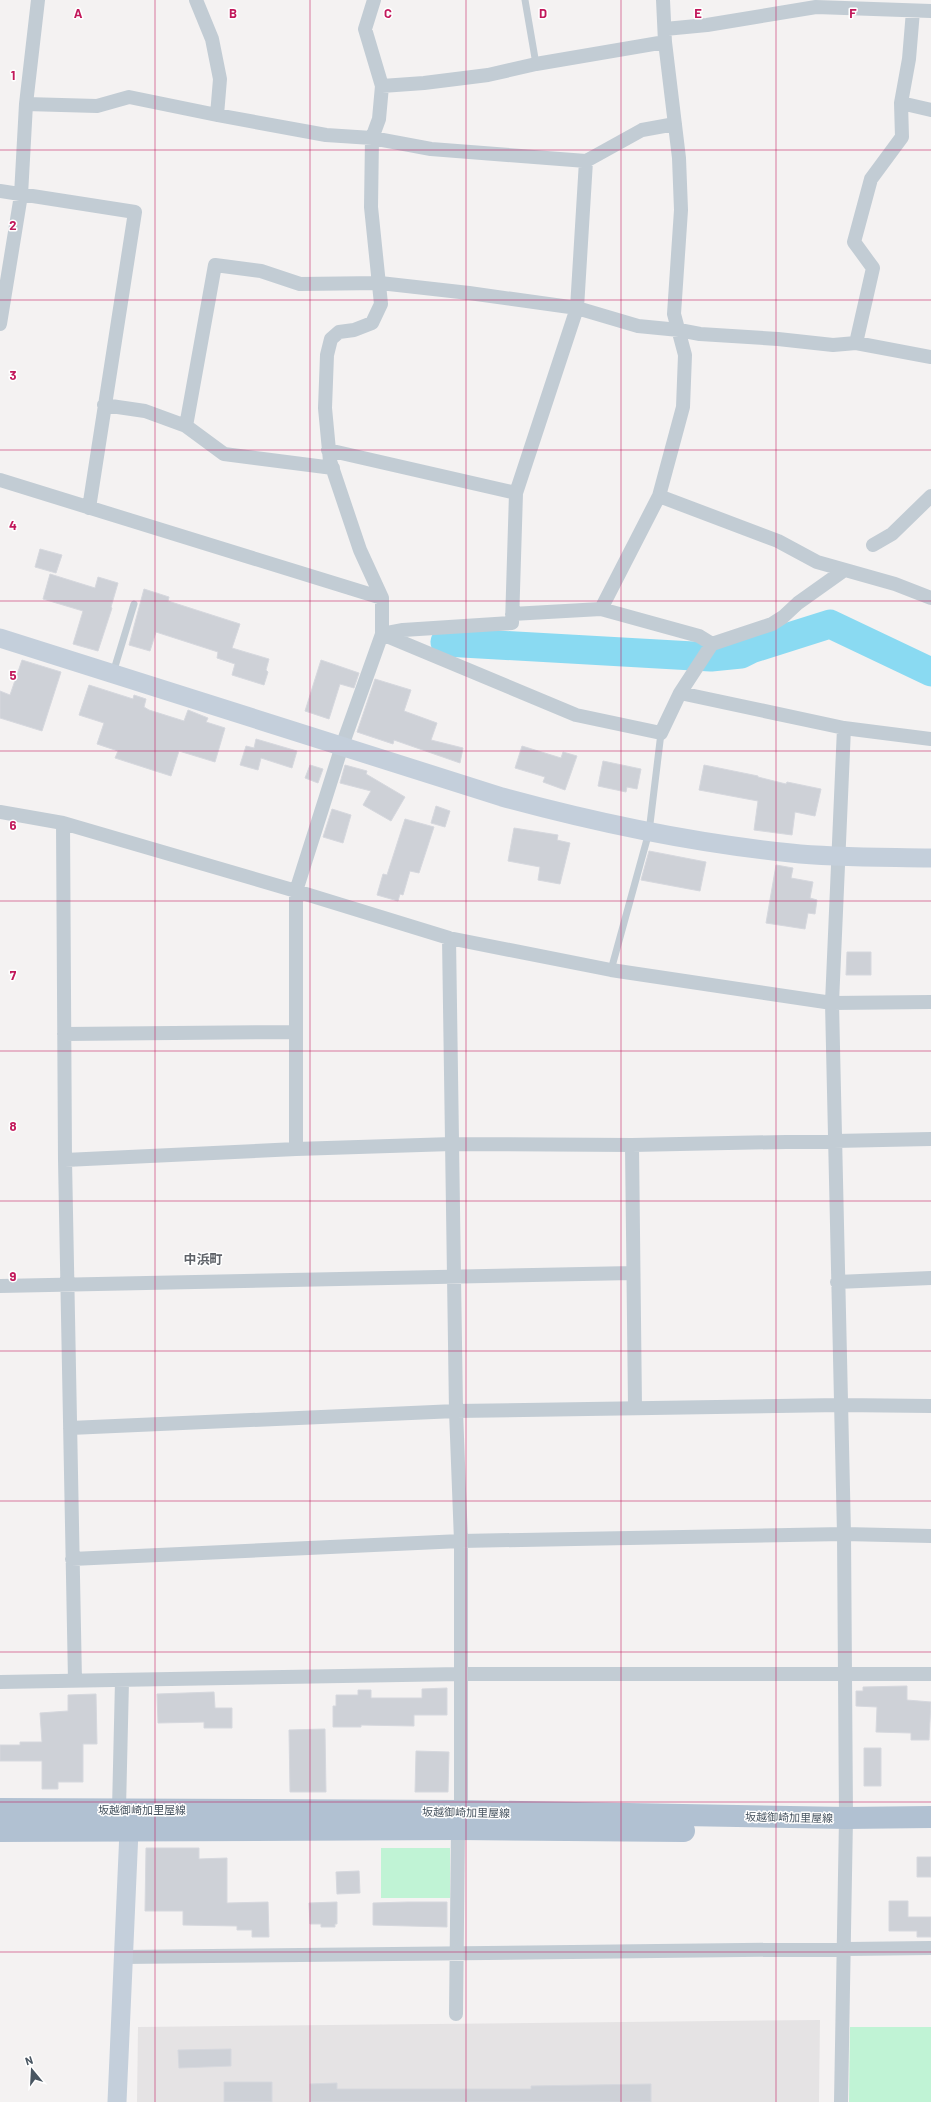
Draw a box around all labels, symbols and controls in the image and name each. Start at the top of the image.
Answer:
text: A [74,5,83,21]
text: B [229,5,237,21]
text: C [384,5,392,21]
text: D [539,5,547,21]
text: E [694,5,702,21]
text: F [849,5,857,21]
text: 1 [11,67,15,83]
text: 2 [9,217,17,233]
text: 3 [9,367,17,383]
text: 4 [9,517,17,533]
text: 5 [9,667,17,683]
text: 6 [10,817,17,833]
text: 7 [10,967,17,983]
text: 8 [9,1118,17,1134]
district label: 中浜町 [183,1251,223,1267]
text: 9 [10,1268,17,1284]
street label: 坂越御崎加里屋線 [98,1803,186,1816]
street label: 坂越御崎加里屋線 [422,1805,510,1819]
street label: 坂越御崎加里屋線 [745,1810,833,1824]
north arrow [12,2050,52,2090]
text: N [23,2053,34,2067]

